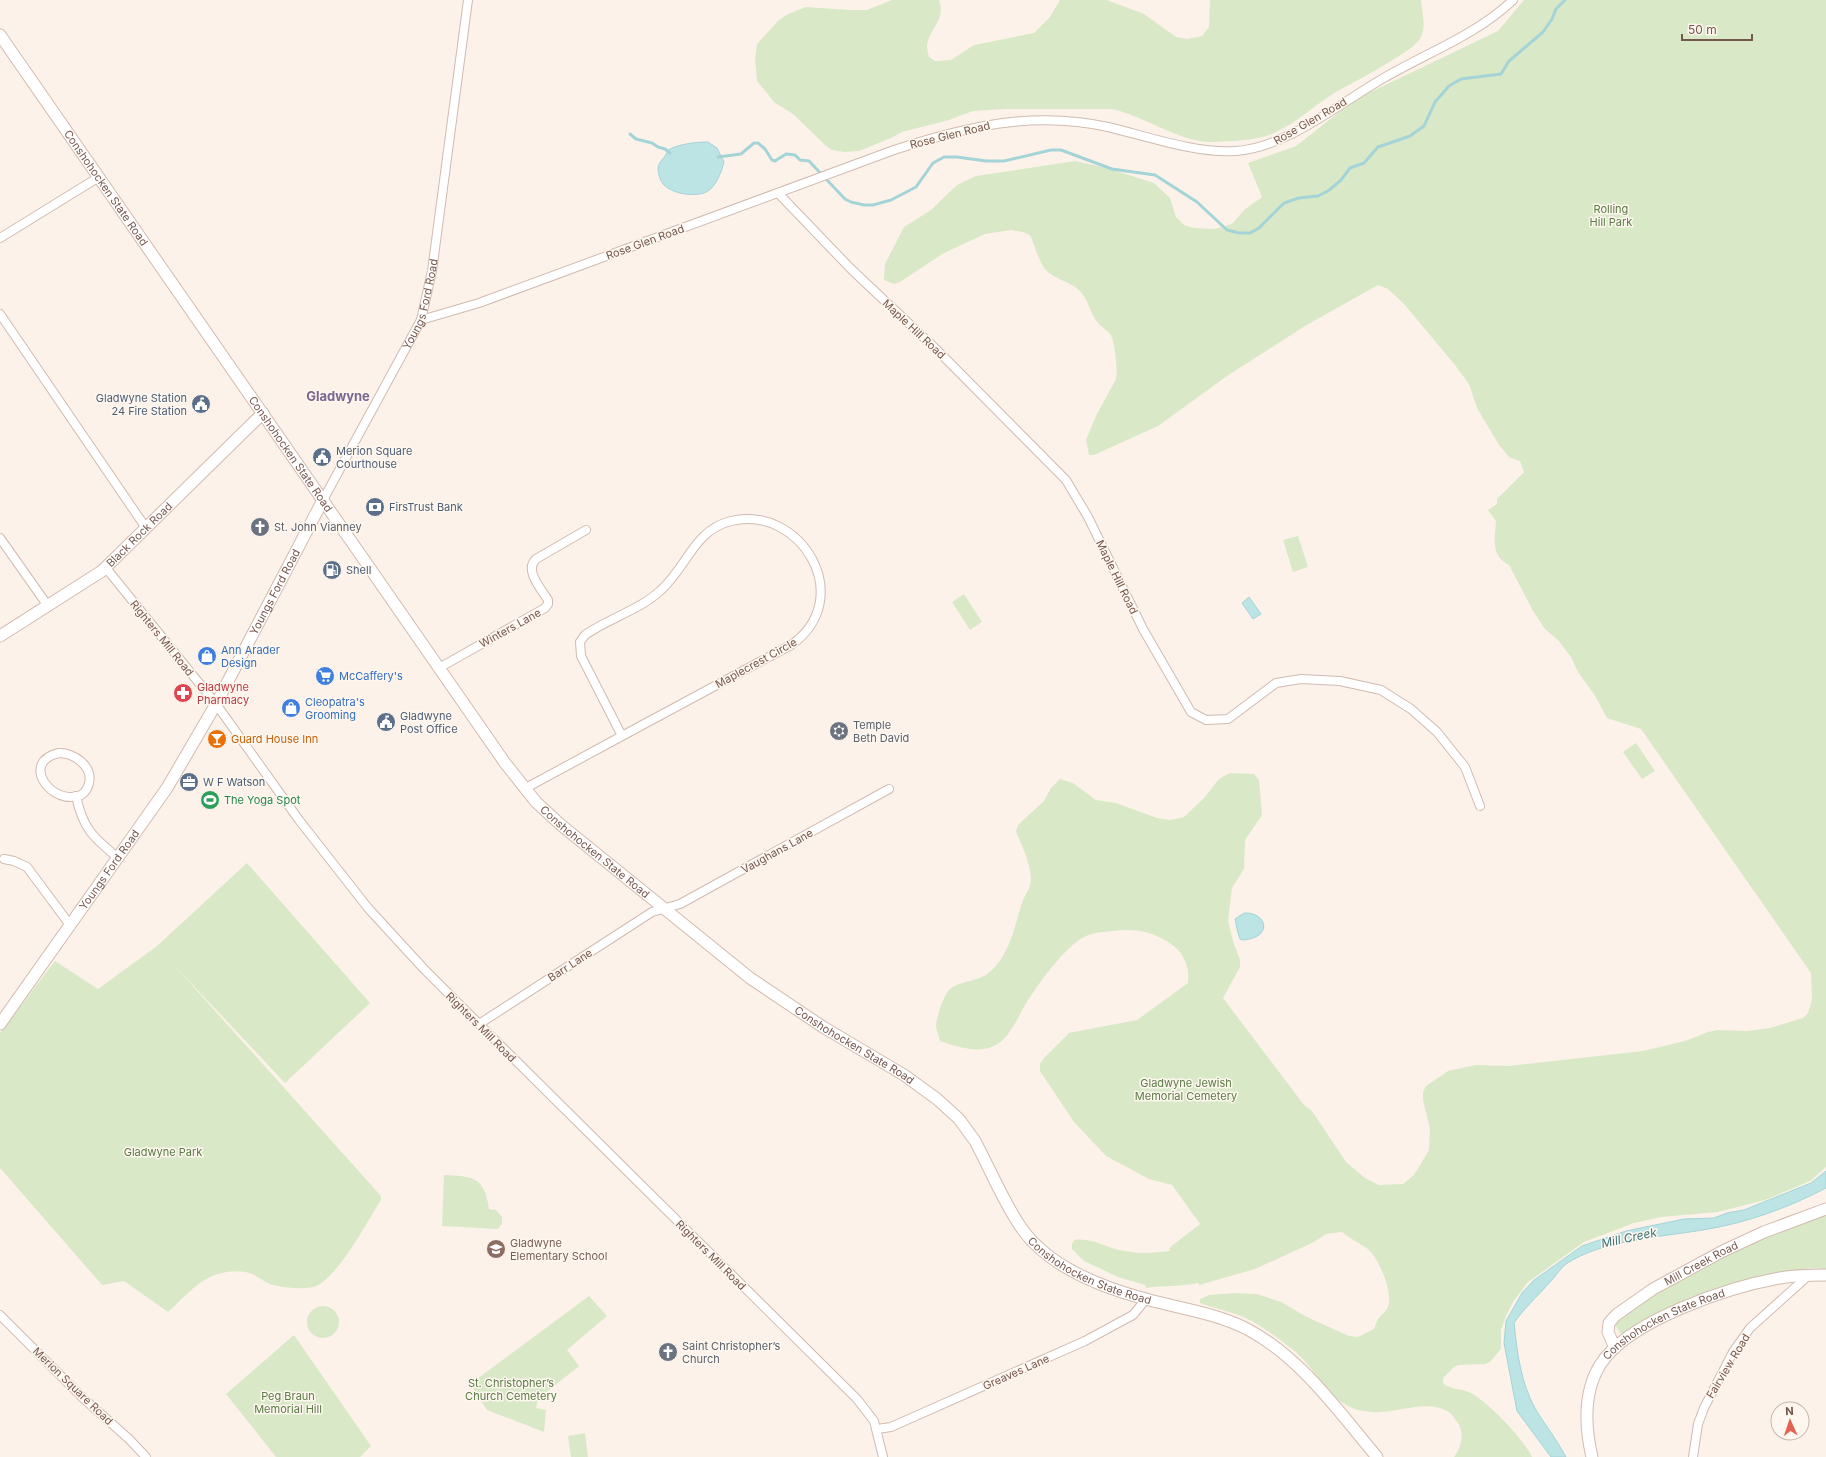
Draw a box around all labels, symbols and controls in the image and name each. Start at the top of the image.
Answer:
scale bar [1682,16,1752,42]
text: 50 m [1688,22,1717,37]
street label: Rose Glen Road [1271,94,1349,148]
street label: Rose Glen Road [908,118,992,152]
street label: Conshohocken State Road [61,127,151,248]
park label: Rolling Hill Park [1590,202,1632,229]
street label: Rose Glen Road [604,221,686,263]
street label: Youngs Ford Road [399,258,441,352]
street label: Maple Hill Road [880,296,948,362]
district label: Gladwyne [306,388,370,404]
place label: Gladwyne Station 24 Fire Station [96,391,187,418]
public building icon: Gladwyne Station 24 Fire Station [190,393,212,415]
street label: Conshohocken State Road [246,393,336,515]
place label: Merion Square Courthouse [336,444,412,471]
public building icon: Merion Square Courthouse [311,446,333,468]
bank icon: FirsTrust Bank [364,496,386,518]
street label: Black Rock Road [103,499,175,570]
place label: FirsTrust Bank [389,500,463,514]
church icon: St. John Vianney [249,516,271,538]
place label: St. John Vianney [274,520,362,534]
street label: Maple Hill Road [1093,538,1141,616]
street label: Youngs Ford Road [247,547,303,637]
fuel station icon: Shell [321,559,343,581]
place label: Shell [346,563,371,577]
street label: Righters Mill Road [127,597,197,679]
street label: Winters Lane [477,605,543,651]
street label: Maplecrest Circle [713,635,799,691]
place label: Ann Arader Design [221,643,280,670]
shop icon: Ann Arader Design [196,645,218,667]
supermarket icon: McCaffery's [314,665,336,687]
place label: McCaffery's [339,669,403,683]
place label: Gladwyne Pharmacy [197,680,249,707]
pharmacy icon: Gladwyne Pharmacy [172,682,194,704]
place label: Cleopatra's Grooming [305,695,365,722]
shop icon: Cleopatra's Grooming [280,697,302,719]
place label: Gladwyne Post Office [400,709,458,736]
public building icon: Gladwyne Post Office [375,711,397,733]
place label: Temple Beth David [853,718,909,745]
synagogue icon: Temple Beth David [828,720,850,742]
bar icon: Guard House Inn [206,728,228,750]
place label: Guard House Inn [231,732,318,746]
office icon: W F Watson [178,771,200,793]
place label: W F Watson [203,775,265,789]
sports icon: The Yoga Spot [199,789,221,811]
place label: The Yoga Spot [224,793,301,807]
street label: Conshohocken State Road [537,802,653,901]
street label: Vaughans Lane [739,826,815,876]
street label: Youngs Ford Road [76,827,142,913]
street label: Barr Lane [545,945,595,985]
street label: Righters Mill Road [443,989,519,1065]
street label: Conshohocken State Road [792,1003,917,1087]
park label: Gladwyne Jewish Memorial Cemetery [1135,1076,1237,1103]
park label: Gladwyne Park [124,1145,202,1159]
street label: Righters Mill Road [673,1217,749,1293]
water label: Mill Creek [1600,1224,1658,1251]
street label: Conshohocken State Road [1025,1234,1153,1307]
place label: Gladwyne Elementary School [510,1236,607,1263]
school or university icon: Gladwyne Elementary School [485,1238,507,1260]
street label: Mill Creek Road [1662,1238,1740,1289]
street label: Conshohocken State Road [1600,1286,1727,1363]
street label: Fairview Road [1703,1331,1753,1401]
place label: Saint Christopher’s Church [682,1339,780,1366]
church icon: Saint Christopher’s Church [657,1341,679,1363]
street label: Merion Square Road [30,1344,116,1428]
street label: Greaves Lane [981,1351,1051,1393]
park label: St. Christopher’s Church Cemetery [465,1376,557,1403]
park label: Peg Braun Memorial Hill [254,1389,322,1416]
north arrow [1770,1401,1810,1441]
text: N [1785,1404,1794,1418]

